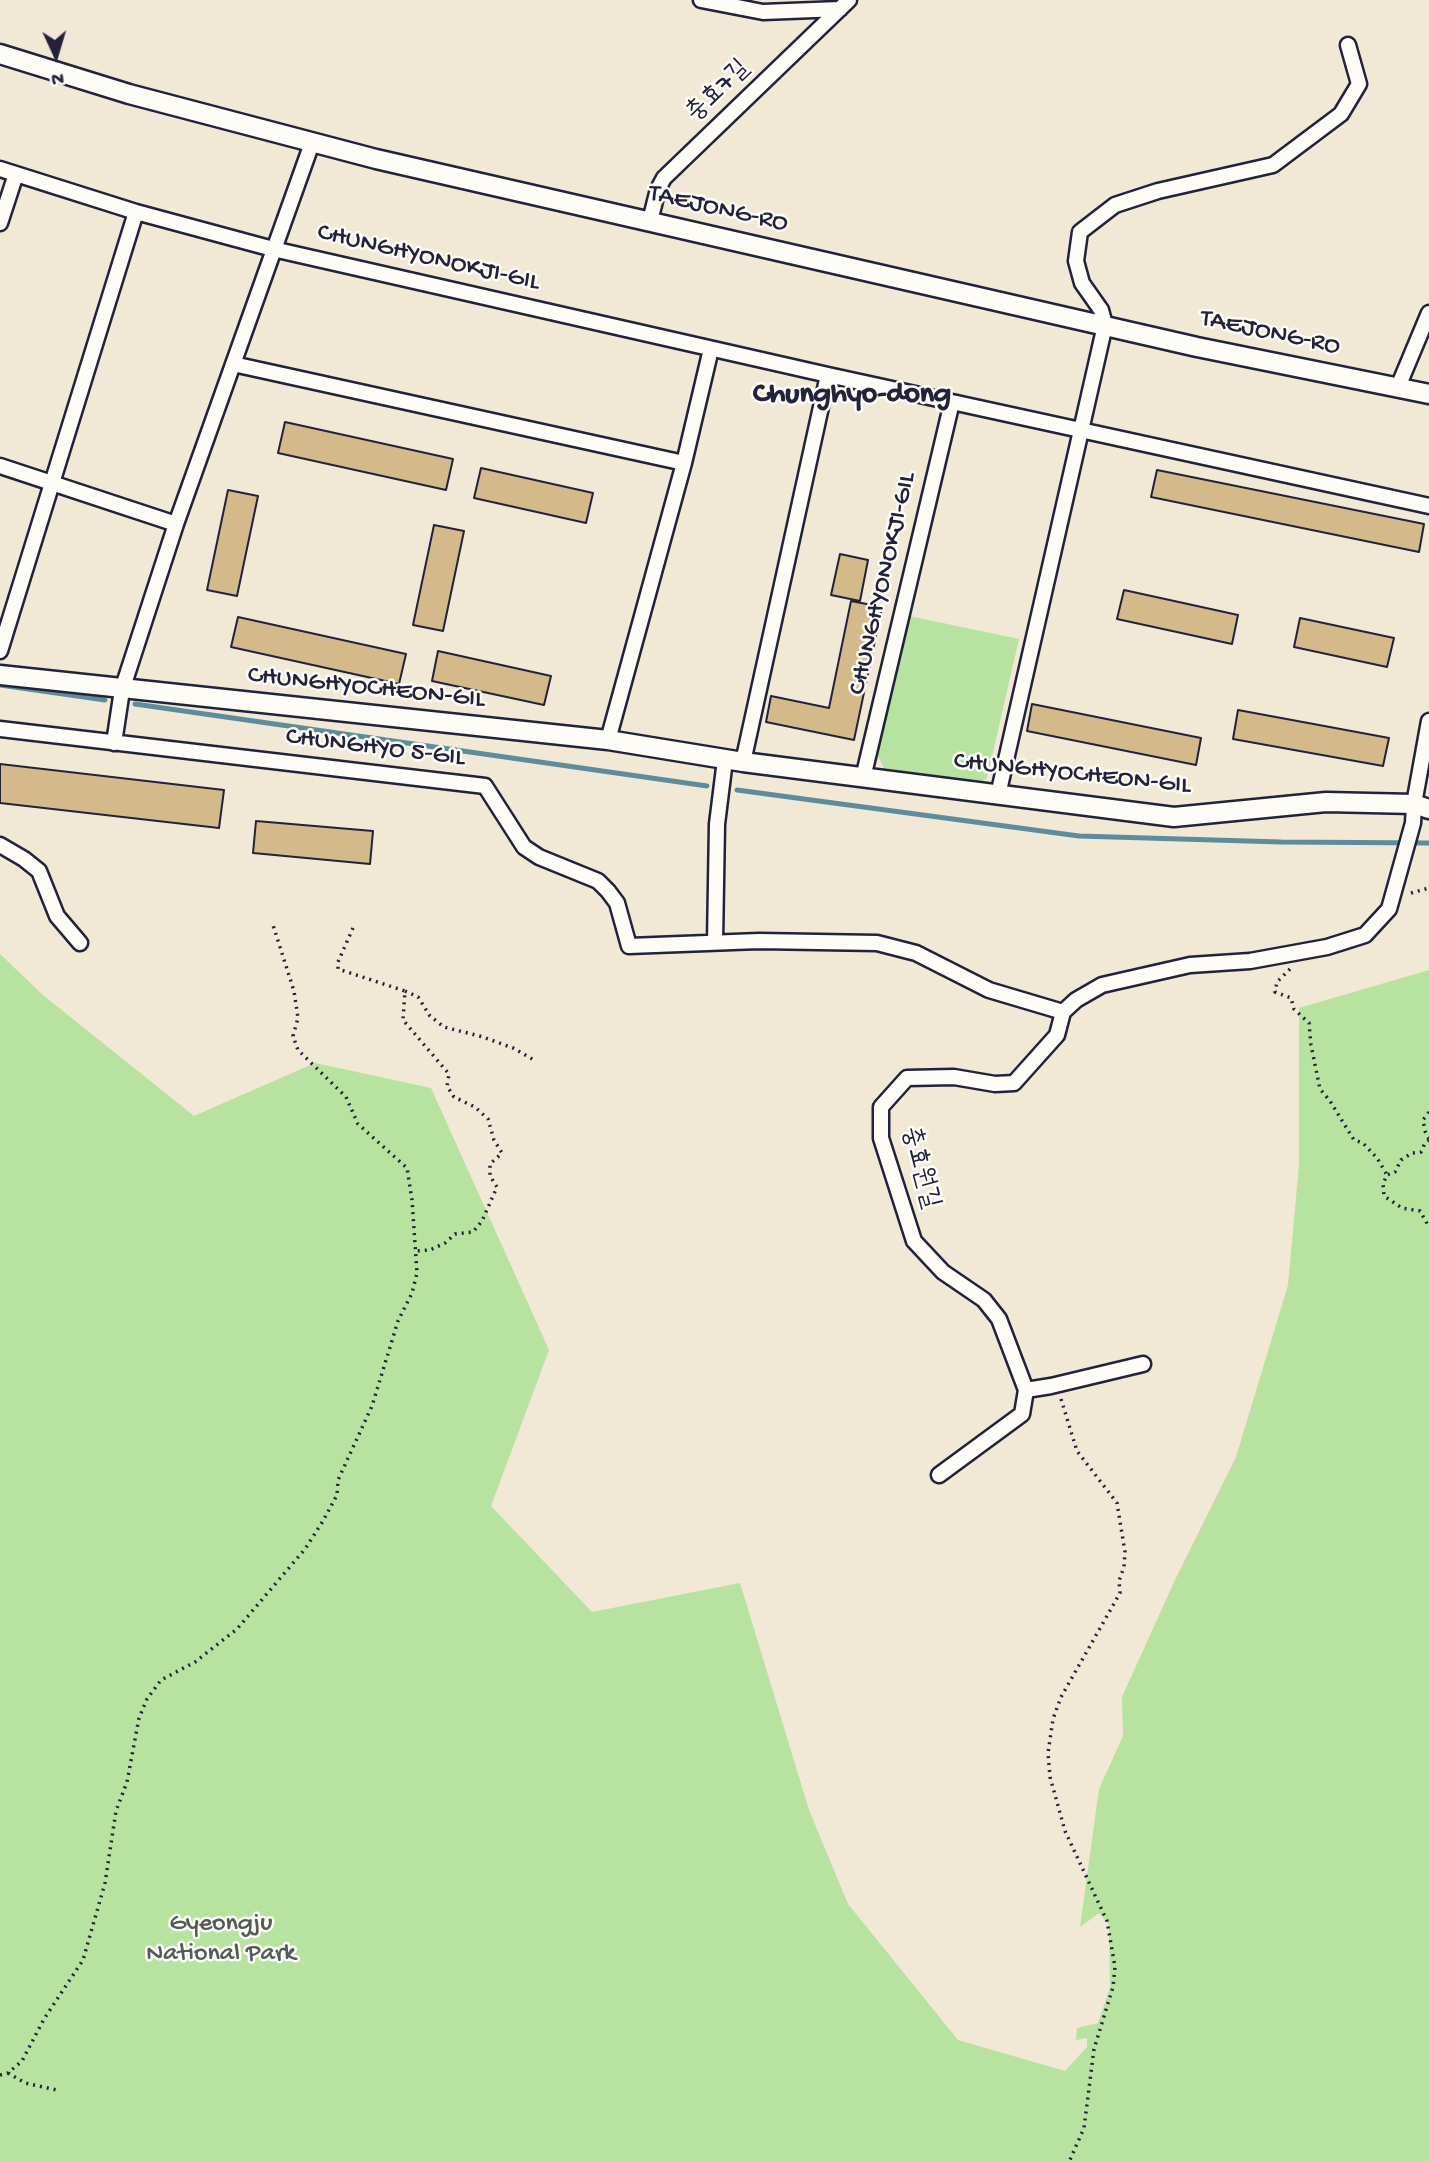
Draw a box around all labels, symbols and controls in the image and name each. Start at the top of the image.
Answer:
north arrow [21,21,91,91]
street label: 충효7길 [681,54,757,130]
text: N [51,66,64,89]
street label: TAEJONG-RO [645,179,791,241]
street label: CHUNGHYONOKJI-GIL [314,218,542,300]
street label: TAEJONG-RO [1197,304,1343,364]
district label: Chunghyo-dong [753,378,951,414]
street label: CHUNGHYONOKJI-GIL [843,470,925,698]
street label: CHUNGHYOCHEON-GIL [246,661,486,717]
street label: CHUNGHYO 5-GIL [284,723,466,775]
street label: CHUNGHYOCHEON-GIL [952,747,1192,803]
street label: 충효원길 [893,1124,945,1212]
park label: Gyeongju National Park [146,1909,296,1970]

